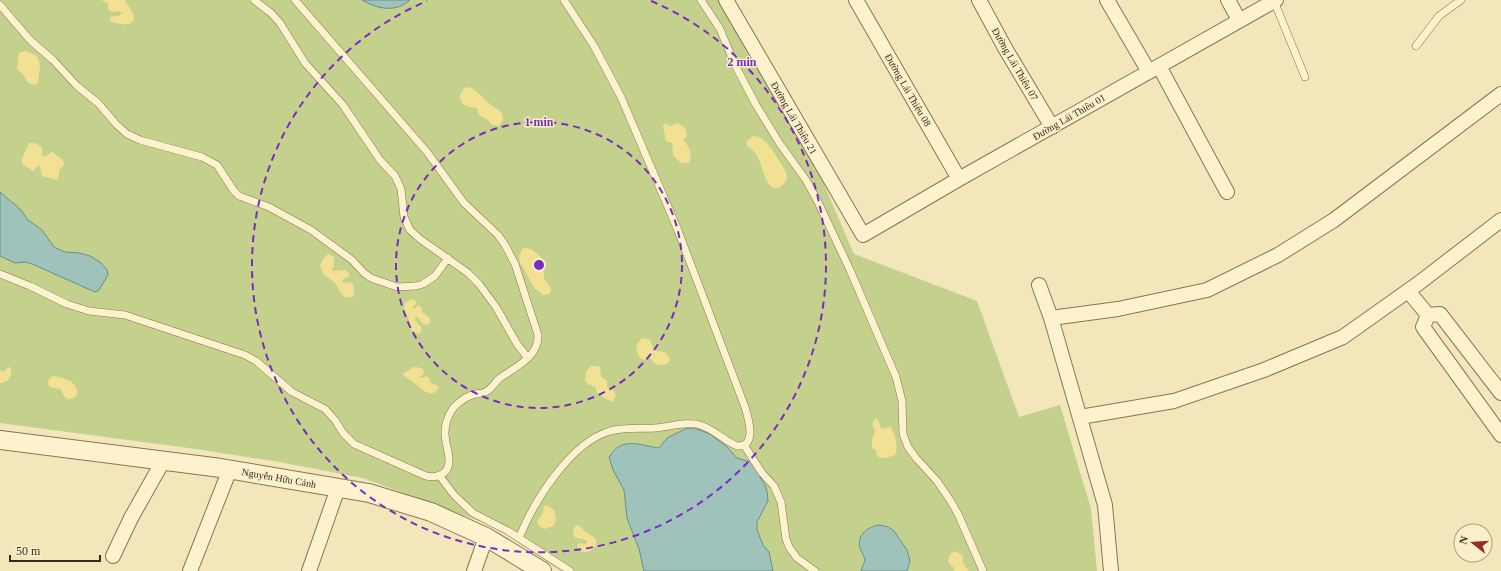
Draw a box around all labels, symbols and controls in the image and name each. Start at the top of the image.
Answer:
street label: Đường Lái Thiêu 07 [990,26,1040,102]
street label: Đường Lái Thiêu 08 [883,52,933,128]
text: 2 min [727,55,757,69]
street label: Đường Lái Thiêu 21 [769,80,819,156]
street label: Đường Lái Thiêu 01 [1031,92,1107,142]
text: 1 min [524,115,554,129]
centre of rings [532,258,546,272]
street label: Nguyễn Hữu Cảnh [241,466,317,490]
north arrow [1453,523,1493,563]
text: N [1457,534,1470,546]
scale bar [10,537,100,563]
text: 50 m [16,544,41,558]

